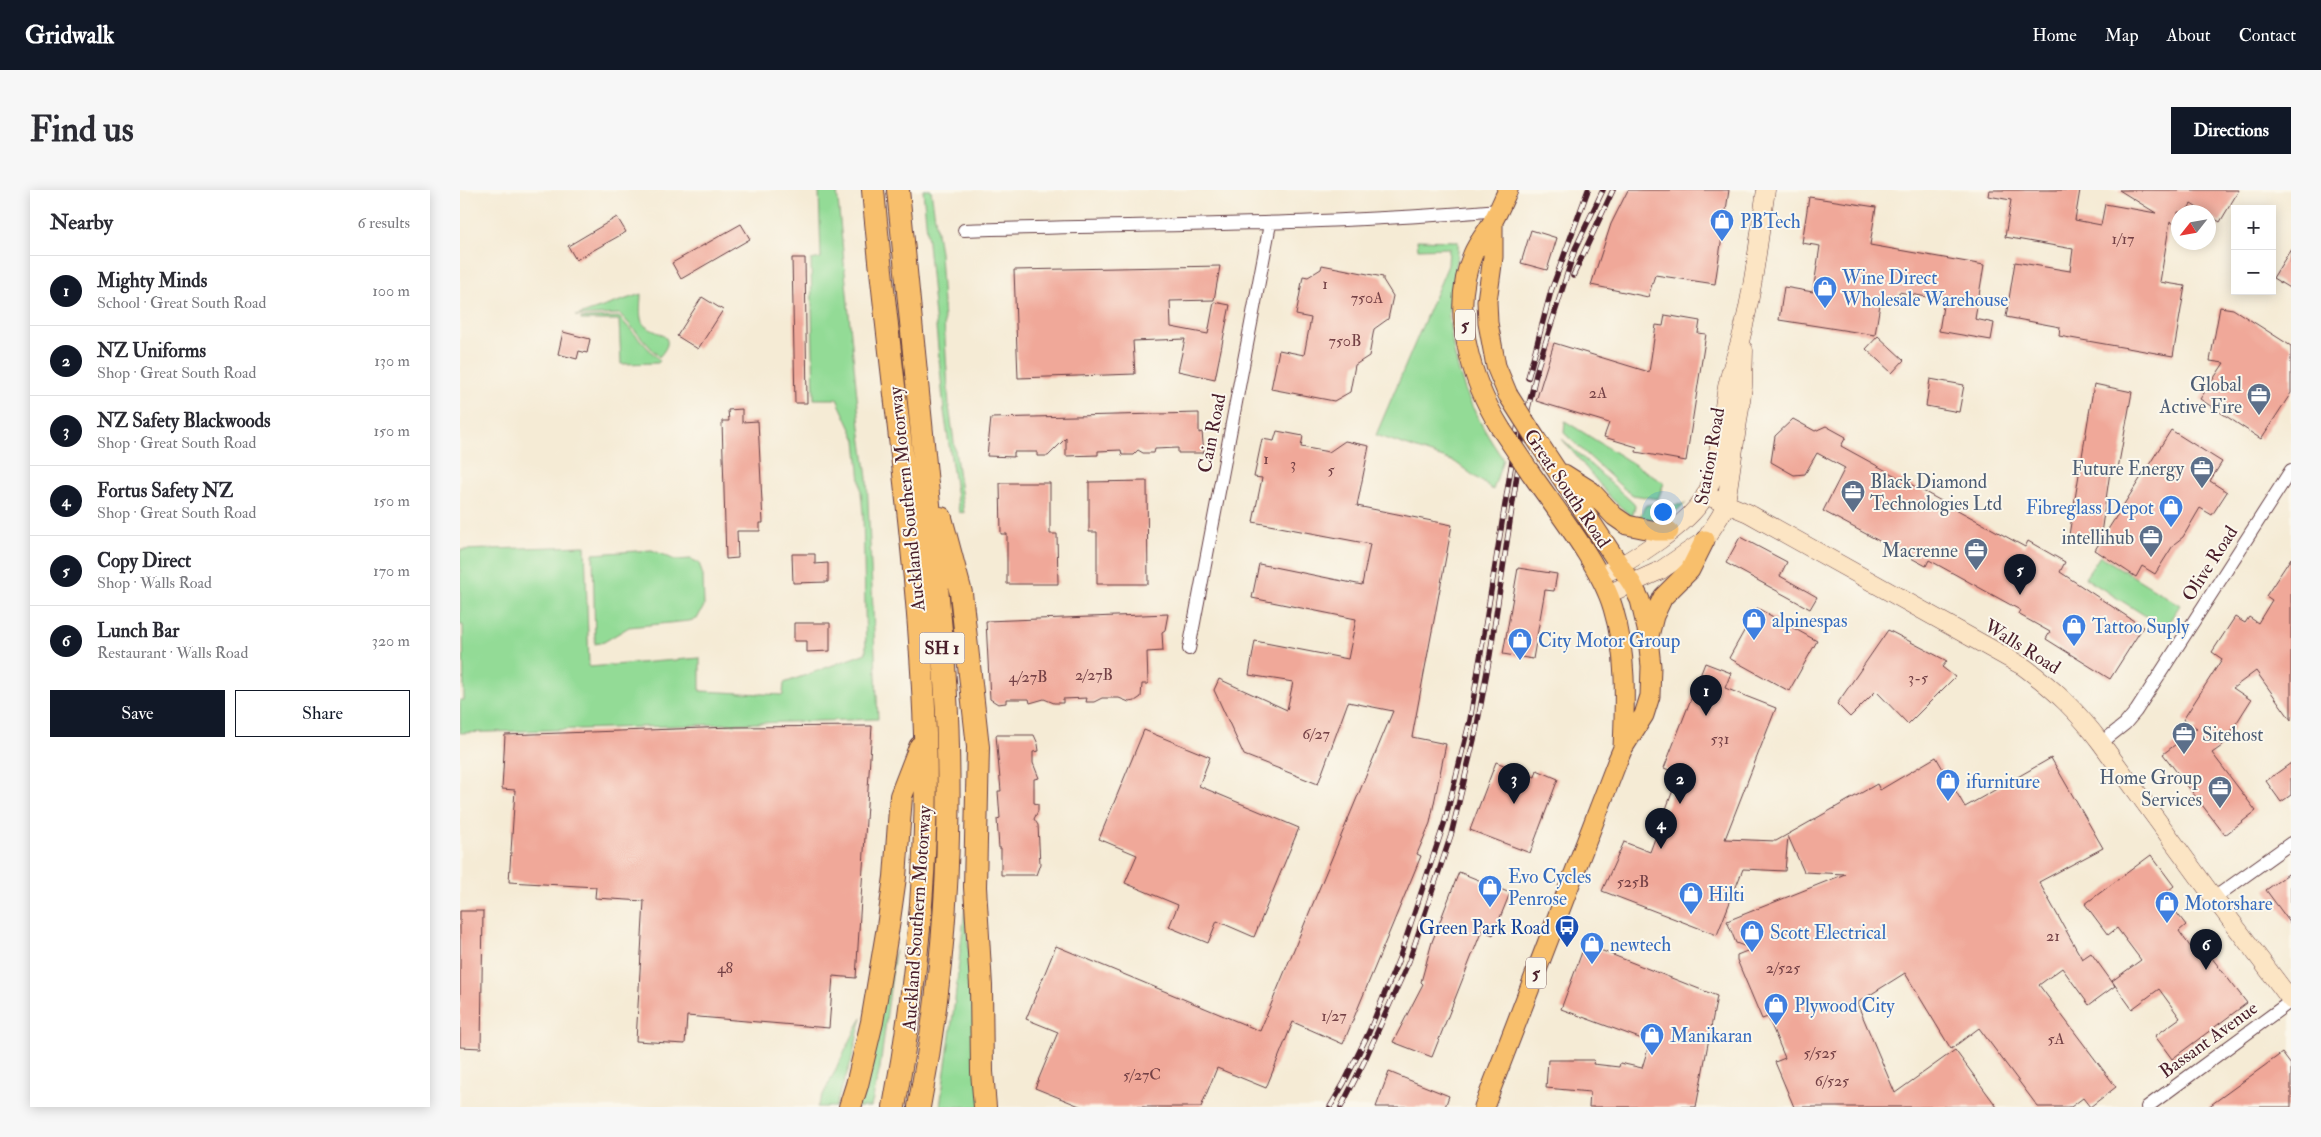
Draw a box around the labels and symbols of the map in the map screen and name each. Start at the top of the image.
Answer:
north arrow [2171,205,2216,250]
shop icon: PBTech [1709,208,1735,242]
place label: PBTech [1740,210,1801,234]
house number: 1/17 [2112,229,2135,249]
place label: Wine Direct Wholesale Warehouse [1841,266,2008,312]
house number: 1 [1322,274,1328,294]
shop icon: Wine Direct Wholesale Warehouse [1812,275,1838,309]
house number: 750A [1351,288,1383,308]
road number: 5 [1455,310,1475,340]
house number: 750B [1329,331,1361,351]
place label: Global Active Fire [2158,373,2242,419]
office icon: Global Active Fire [2246,382,2272,416]
house number: 2A [1589,383,1607,403]
street label: Auckland Southern Motorway [883,385,931,613]
street label: Cain Road [1193,391,1232,475]
street label: Station Road [1690,405,1730,507]
street label: Great South Road [1519,425,1616,553]
house number: 1 [1263,449,1269,469]
house number: 3 [1290,454,1296,474]
office icon: Future Energy [2189,455,2215,489]
place label: Future Energy [2071,457,2185,481]
house number: 5 [1327,460,1335,480]
place label: Black Diamond Technologies Ltd [1870,470,2003,516]
office icon: Black Diamond Technologies Ltd [1840,479,1866,513]
shop icon: Fibreglass Depot [2158,494,2184,528]
place label: Fibreglass Depot [2026,496,2154,521]
your location [1650,499,1676,525]
street label: Olive Road [2177,521,2243,606]
office icon: intellihub [2138,524,2164,558]
place label: intellihub [2061,526,2134,550]
office icon: Macrenne [1963,537,1989,571]
place label: Macrenne [1882,539,1958,563]
pin: 5 [2004,554,2036,595]
shop icon: alpinespas [1741,607,1767,641]
place label: alpinespas [1772,609,1847,634]
street label: Walls Road [1979,613,2066,680]
shop icon: Tattoo Suply [2061,613,2087,647]
place label: Tattoo Suply [2092,615,2190,640]
shop icon: City Motor Group [1507,627,1533,661]
place label: City Motor Group [1538,629,1680,654]
road number: SH 1 [920,632,964,663]
house number: 2/27B [1075,665,1113,685]
house number: 4/27B [1008,667,1048,687]
house number: 3-5 [1908,668,1928,688]
pin: 1 [1690,675,1722,716]
office icon: Sitehost [2171,721,2197,755]
place label: Sitehost [2202,723,2263,747]
house number: 6/27 [1302,724,1330,744]
house number: 531 [1711,729,1729,749]
pin: 3 [1498,763,1530,804]
pin: 2 [1664,763,1696,804]
place label: Home Group Services [2099,766,2202,812]
shop icon: ifurniture [1935,768,1961,802]
place label: ifurniture [1966,770,2040,794]
office icon: Home Group Services [2207,775,2233,809]
street label: Auckland Southern Motorway [897,804,937,1033]
pin: 4 [1645,808,1677,849]
place label: Evo Cycles Penrose [1508,865,1591,911]
house number: 525B [1617,872,1649,892]
shop icon: Evo Cycles Penrose [1477,874,1503,908]
shop icon: Hilti [1678,881,1704,915]
place label: Hilti [1708,883,1745,907]
shop icon: Motorshare [2154,890,2180,924]
place label: Motorshare [2184,892,2273,916]
bus stop icon: Green Park Road [1554,914,1580,948]
place label: Green Park Road [1419,916,1551,940]
shop icon: Scott Electrical [1739,919,1765,953]
place label: Scott Electrical [1770,921,1886,945]
house number: 21 [2046,926,2060,946]
pin: 6 [2190,929,2222,970]
shop icon: newtech [1579,931,1605,965]
place label: newtech [1610,933,1671,957]
house number: 48 [717,958,734,978]
road number: 5 [1526,958,1546,988]
house number: 2/525 [1766,958,1800,978]
shop icon: Plywood City [1763,992,1789,1026]
place label: Plywood City [1794,994,1895,1018]
street label: Bassant Avenue [2155,996,2263,1084]
house number: 1/27 [1321,1006,1347,1026]
shop icon: Manikaran [1639,1022,1665,1056]
place label: Manikaran [1670,1024,1753,1048]
house number: 5A [2047,1029,2065,1049]
house number: 5/525 [1803,1043,1837,1063]
house number: 5/27C [1123,1065,1161,1085]
house number: 6/525 [1815,1071,1849,1091]

